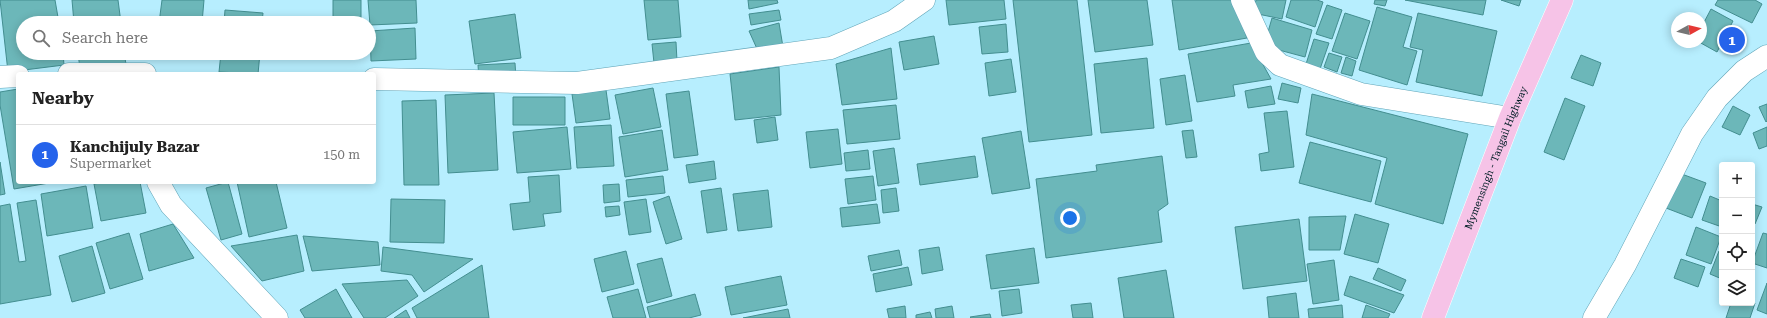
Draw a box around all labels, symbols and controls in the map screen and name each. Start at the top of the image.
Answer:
north arrow [1671,12,1707,48]
search box [16,16,376,60]
pin: 1 [1719,25,1745,55]
icon: search [30,27,52,49]
text: Search here [62,29,148,47]
street label: Mymensingh - Tangail Highway [1462,84,1529,231]
text: Nearby [32,88,94,108]
text: Kanchijuly Bazar [70,138,200,156]
text: 1 [41,147,49,162]
text: 150 m [323,147,360,162]
text: Supermarket [70,156,151,171]
map controls [1719,162,1755,306]
button: + [1719,162,1755,198]
button: − [1719,198,1755,234]
your location [1060,208,1080,228]
button: locate [1719,234,1755,270]
button: layers [1719,270,1755,306]

